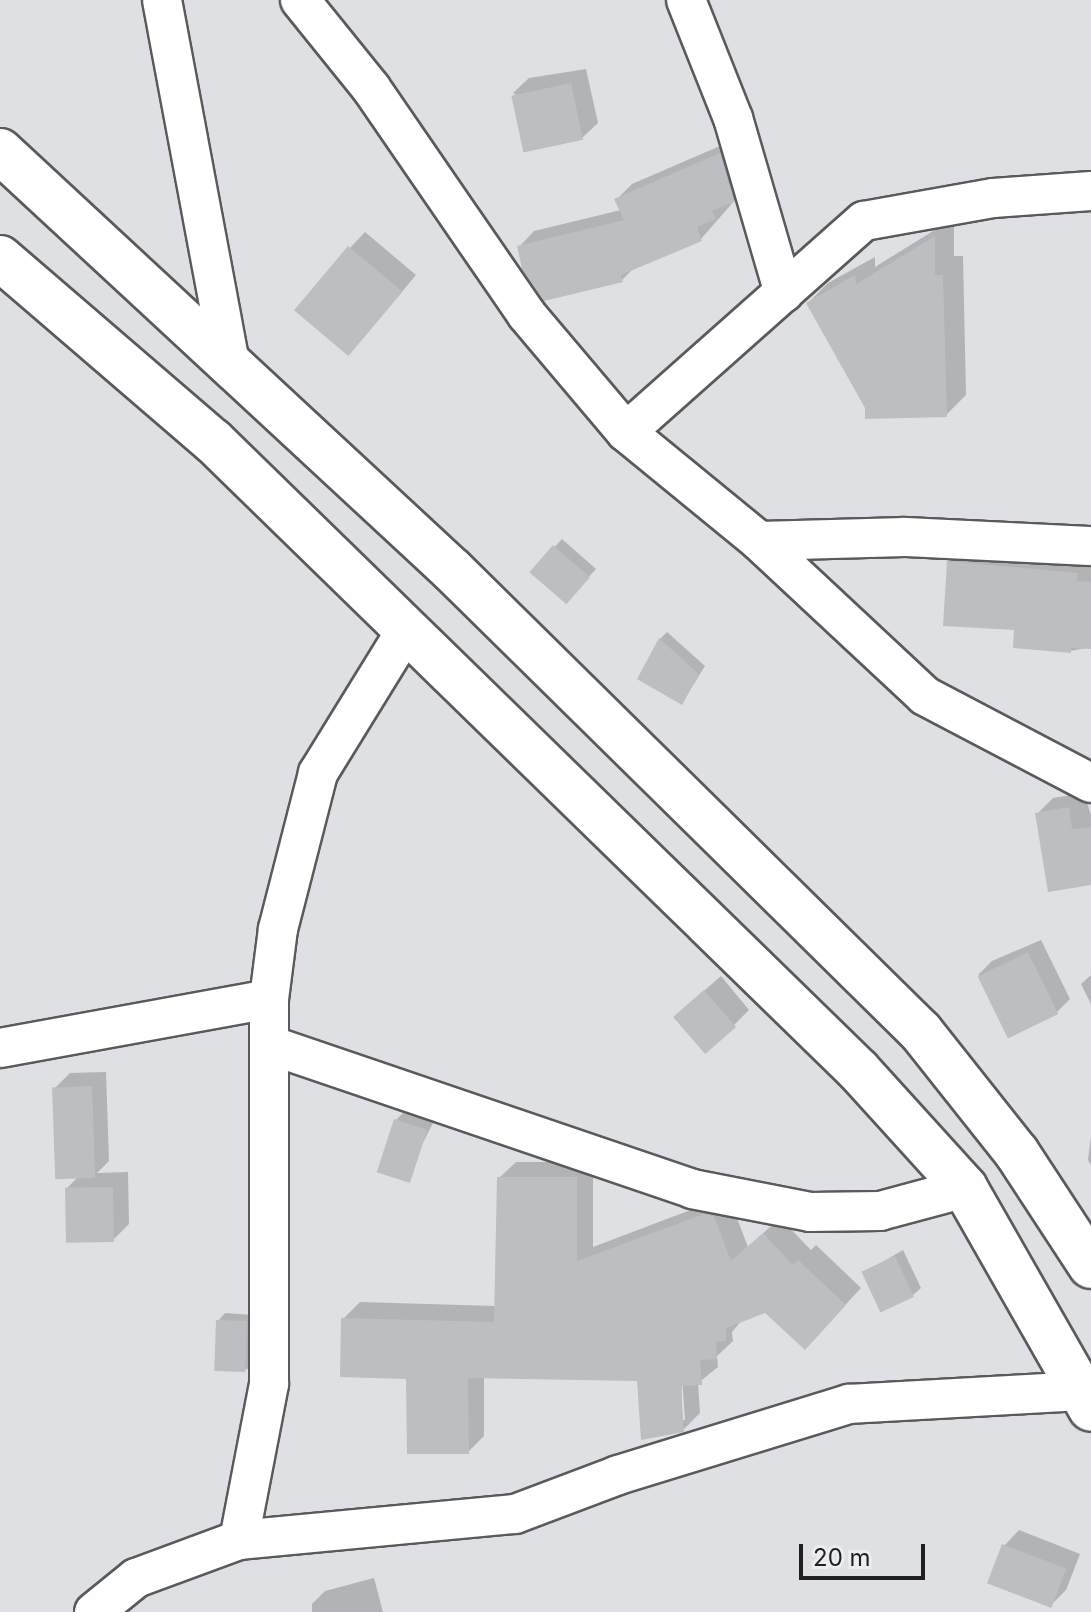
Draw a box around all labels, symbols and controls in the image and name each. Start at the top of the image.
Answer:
scale bar [803,1528,929,1578]
text: 20 m [813,1543,871,1572]

